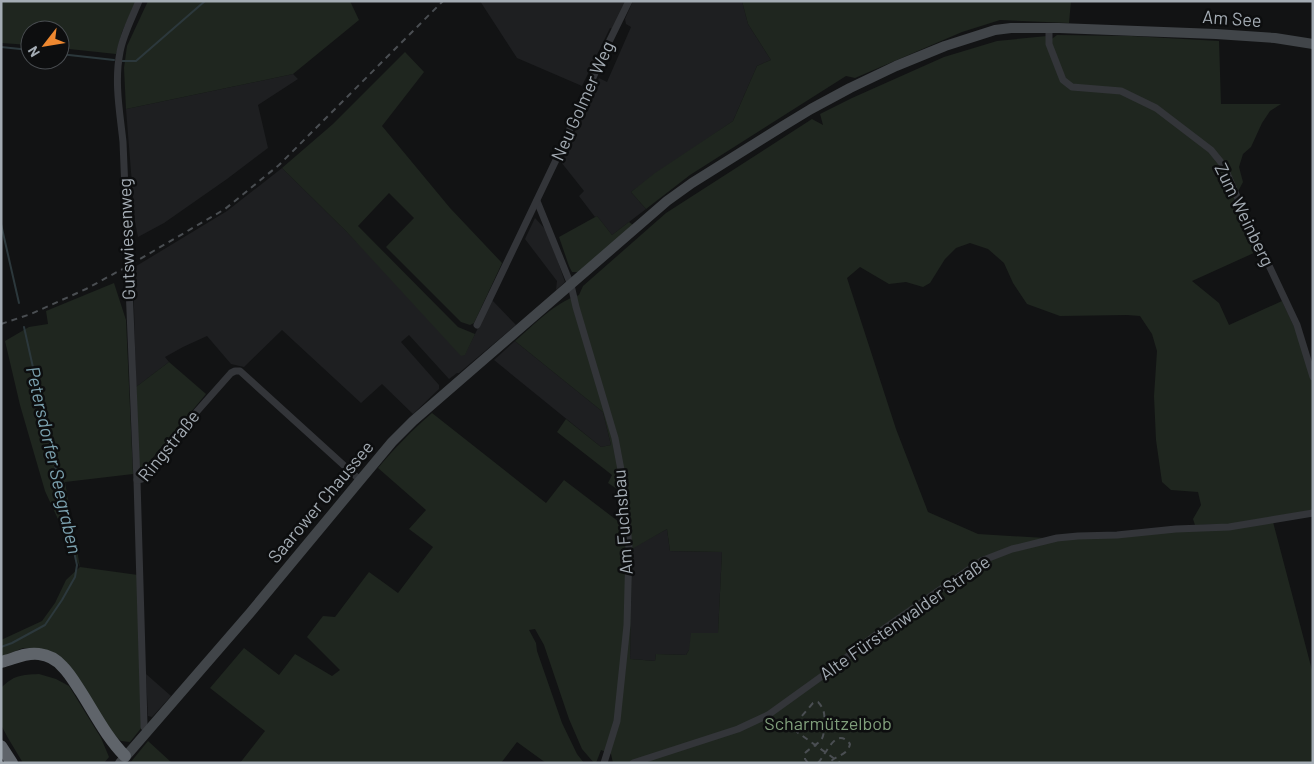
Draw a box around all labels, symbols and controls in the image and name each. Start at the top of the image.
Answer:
street label: Am See [1202,5,1262,31]
north arrow [20,20,70,70]
street label: Neu Golmer Weg [546,37,618,164]
text: N [24,44,43,60]
street label: Zum Weinberg [1210,159,1279,270]
street label: Gutswiesenweg [113,178,139,300]
water label: Petersdorfer Seegraben [22,364,87,556]
street label: Ringstraße [133,405,204,485]
street label: Saarower Chaussee [263,436,378,567]
street label: Am Fuchsbau [607,469,637,575]
street label: Alte Fürstenwalder Straße [815,550,994,684]
park label: Scharmützelbob [764,712,892,734]

